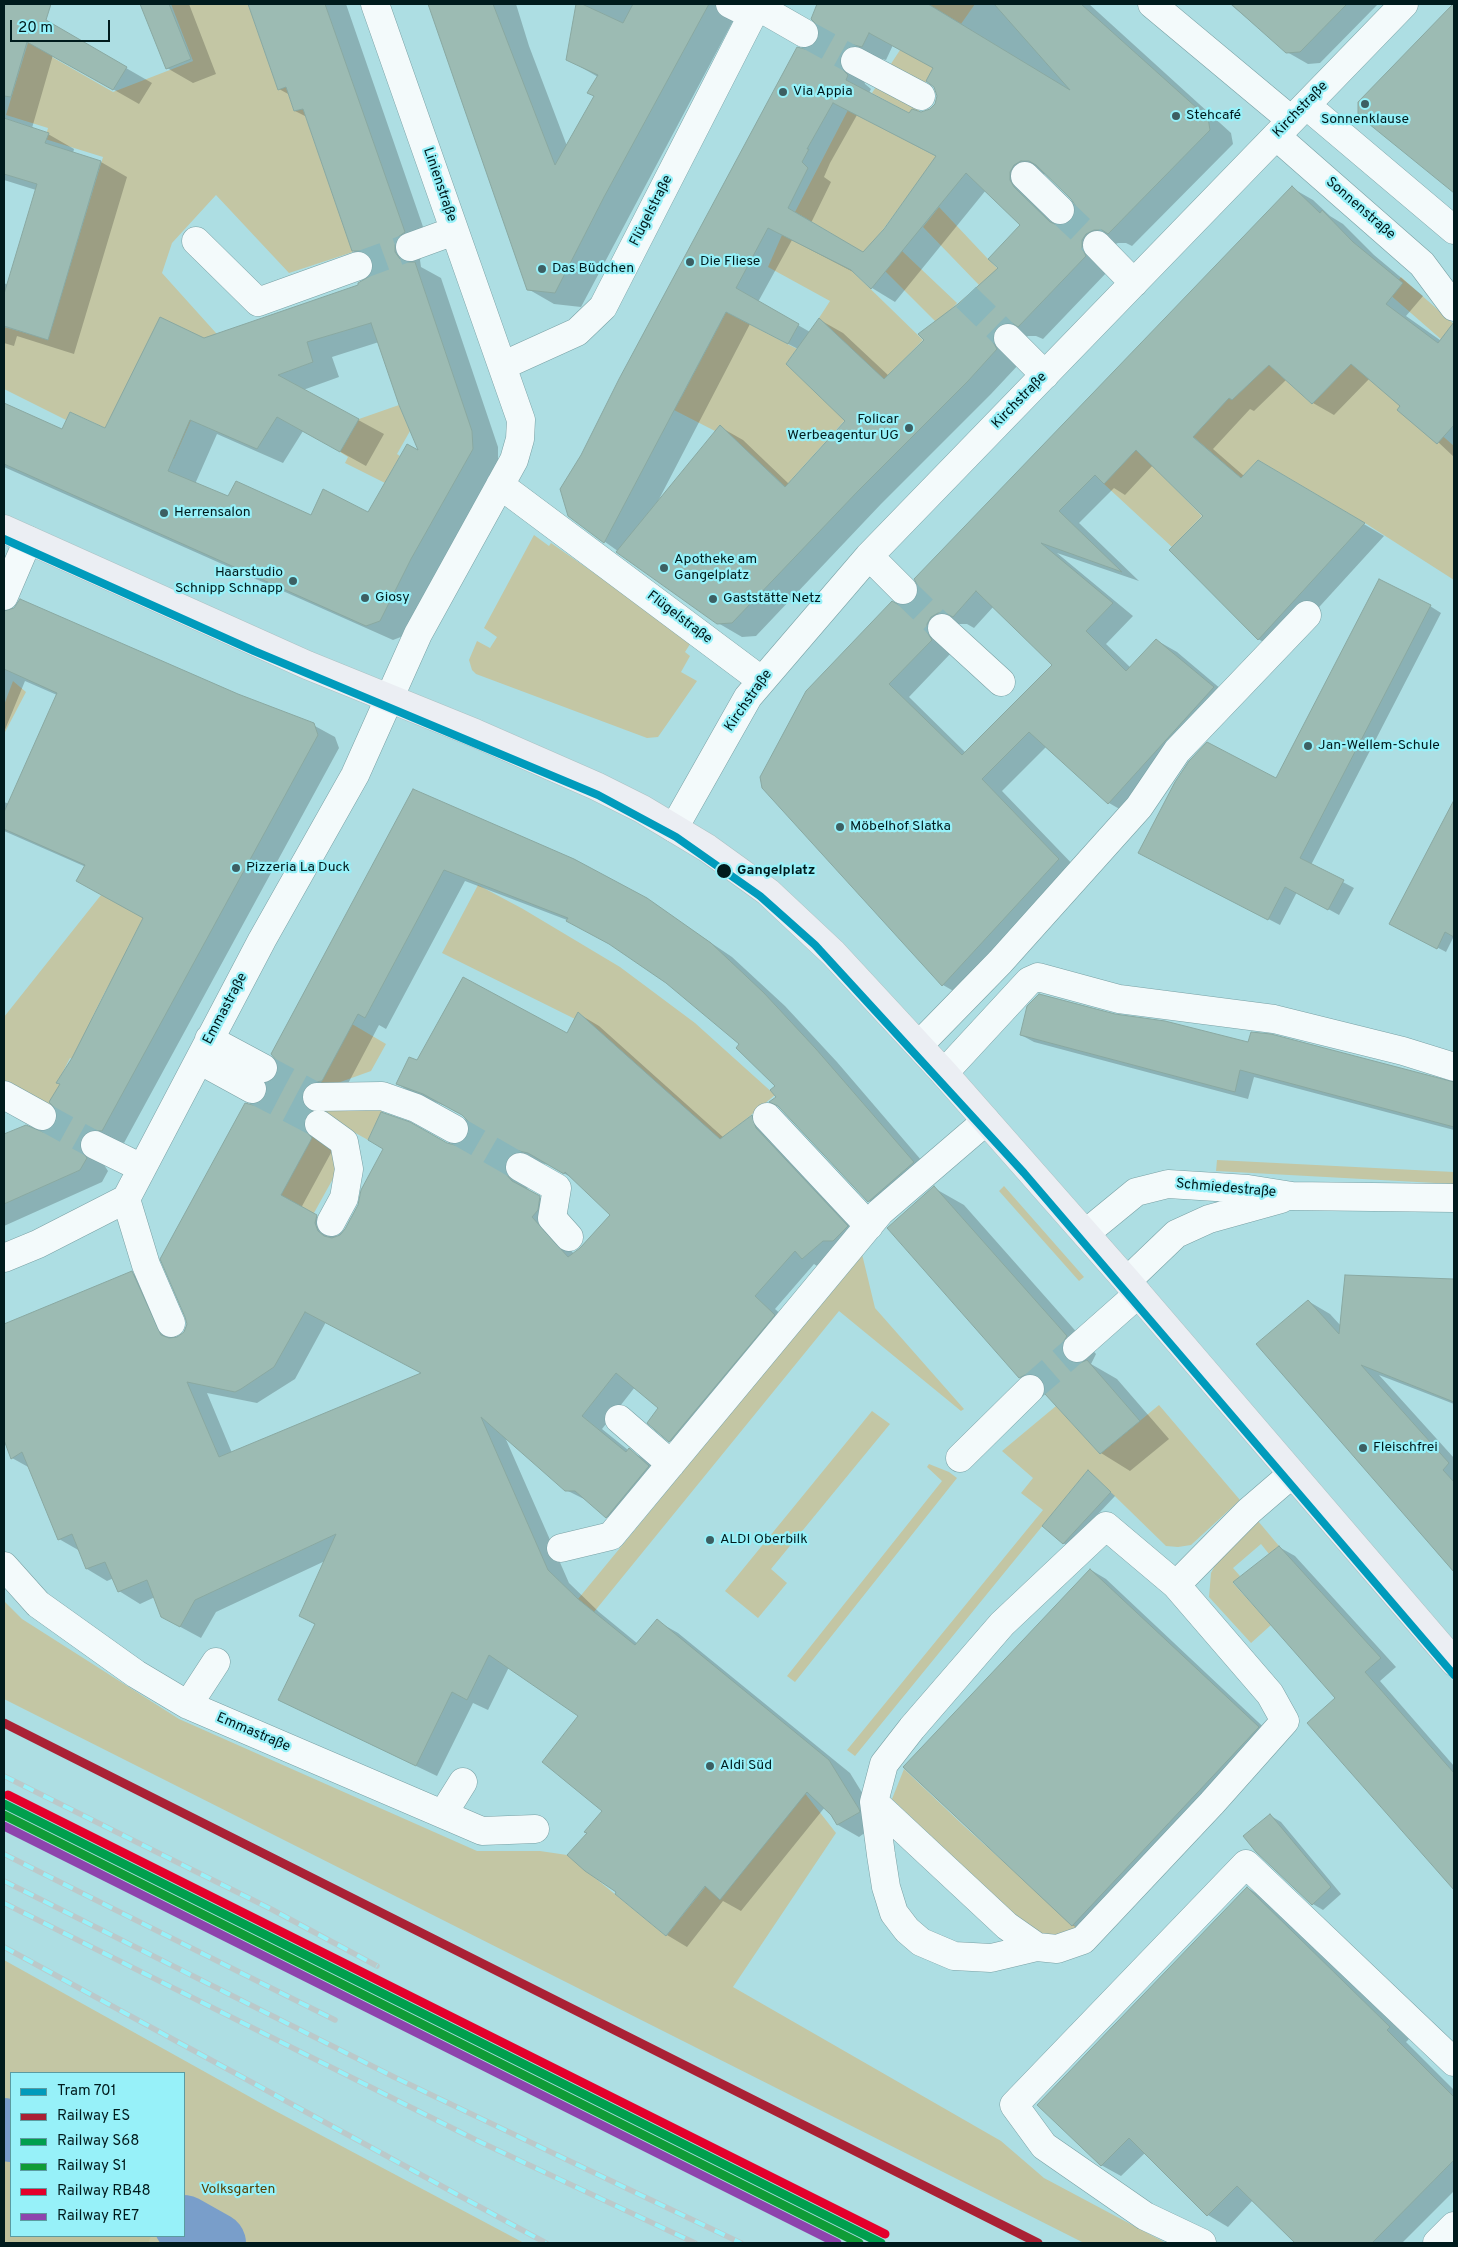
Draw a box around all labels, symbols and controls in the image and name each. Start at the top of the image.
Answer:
scale bar [12,10,112,42]
text: 20 m [18,19,53,38]
street label: Kirchstraße [1270,78,1332,142]
place label: Via Appia [793,84,853,100]
marker: Via Appia [777,86,789,98]
marker: Sonnenklause [1359,98,1371,110]
place label: Stehcafé [1186,108,1241,124]
marker: Stehcafé [1170,110,1182,122]
place label: Sonnenklause [1321,112,1409,128]
street label: Linienstraße [418,146,460,224]
street label: Flügelstraße [627,173,677,249]
street label: Sonnenstraße [1322,174,1398,244]
place label: Die Fliese [700,254,760,270]
marker: Die Fliese [684,256,696,268]
place label: Das Büdchen [552,261,634,277]
marker: Das Büdchen [536,263,548,275]
street label: Kirchstraße [989,369,1051,433]
place label: Folicar Werbeagentur UG [787,412,899,444]
marker: Folicar Werbeagentur UG [903,422,915,434]
place label: Herrensalon [174,505,251,521]
marker: Herrensalon [158,507,170,519]
place label: Apotheke am Gangelplatz [674,552,757,584]
marker: Apotheke am Gangelplatz [658,562,670,574]
place label: Haarstudio Schnipp Schnapp [175,565,283,598]
marker: Haarstudio Schnipp Schnapp [287,575,299,587]
street label: Flügelstraße [643,588,715,648]
place label: Giosy [375,590,410,606]
place label: Gaststätte Netz [723,591,821,607]
marker: Giosy [359,592,371,604]
marker: Gaststätte Netz [707,593,719,605]
street label: Kirchstraße [722,667,776,735]
place label: Jan-Wellem-Schule [1318,738,1440,754]
marker: Jan-Wellem-Schule [1302,740,1314,752]
place label: Möbelhof Slatka [850,819,951,835]
marker: Möbelhof Slatka [834,821,846,833]
place label: Pizzeria La Duck [246,860,350,876]
marker: Pizzeria La Duck [230,862,242,874]
marker: Gangelplatz [715,862,733,880]
place label: Gangelplatz [737,863,815,879]
street label: Emmastraße [200,970,252,1048]
street label: Schmiedestraße [1175,1176,1277,1202]
place label: Fleischfrei [1373,1440,1438,1456]
marker: Fleischfrei [1357,1442,1369,1454]
place label: ALDI Oberbilk [720,1532,808,1548]
marker: ALDI Oberbilk [704,1534,716,1546]
street label: Emmastraße [214,1710,292,1756]
place label: Aldi Süd [720,1758,772,1774]
marker: Aldi Süd [704,1760,716,1772]
legend [10,2072,185,2237]
text: Tram 701 [57,2082,116,2101]
text: Railway ES [57,2107,130,2126]
text: Railway S68 [57,2132,139,2151]
text: Railway S1 [57,2157,127,2176]
text: Railway RB48 [57,2182,151,2201]
park label: Volksgarten [201,2182,275,2198]
text: Railway RE7 [57,2207,139,2226]

